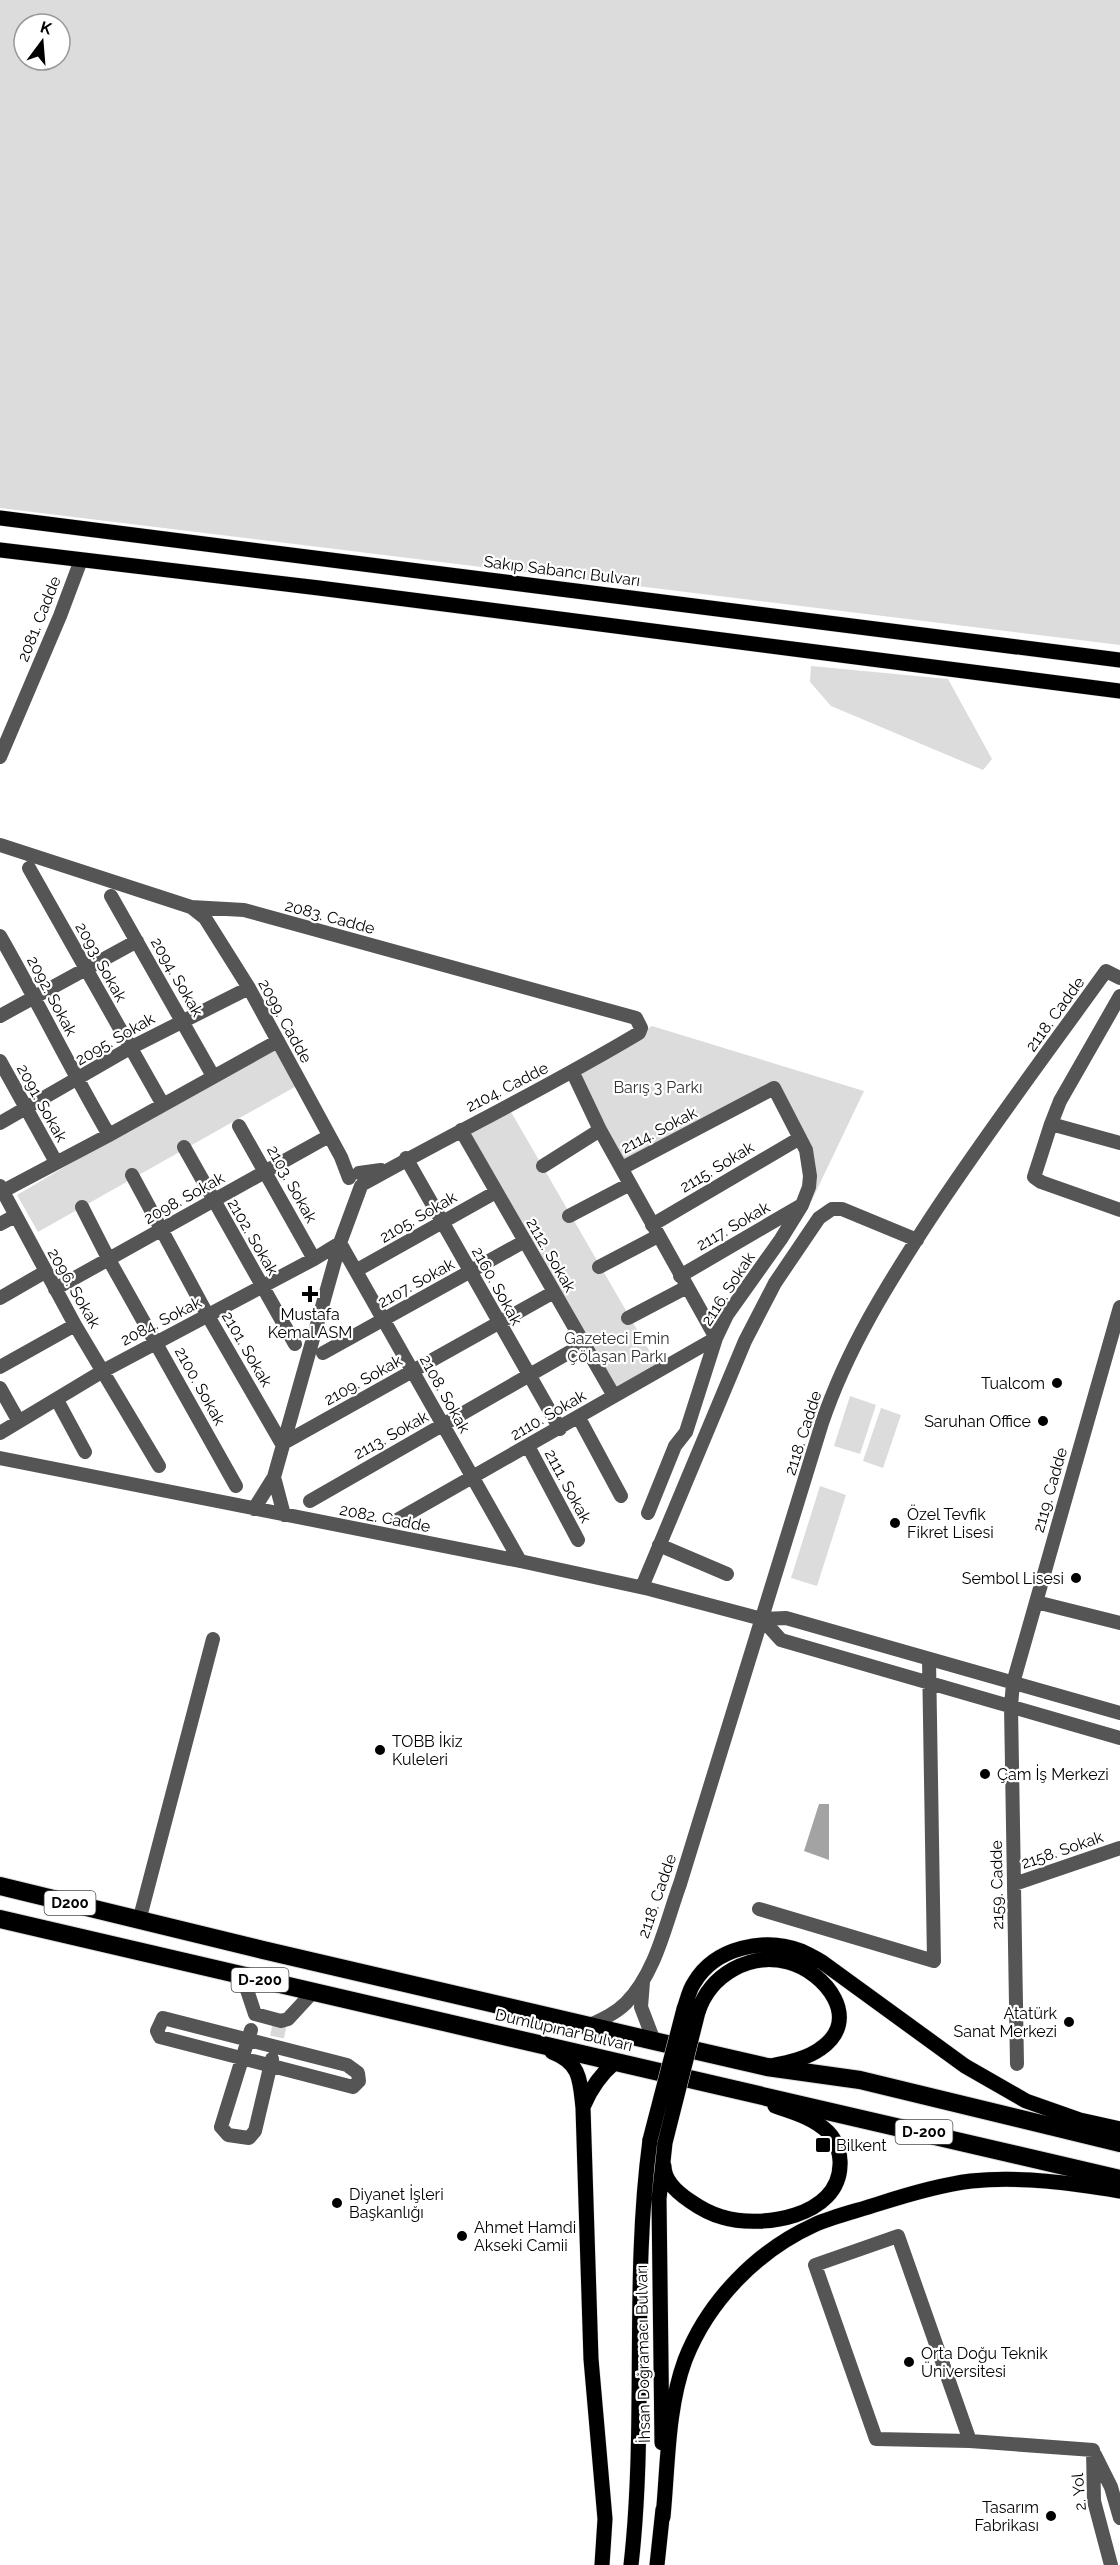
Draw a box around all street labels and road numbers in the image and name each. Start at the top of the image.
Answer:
street label: Sakıp Sabancı Bulvarı [483,552,641,590]
street label: 2081. Cadde [13,573,65,665]
street label: 2083. Cadde [283,896,377,938]
street label: 2093. Sokak [71,919,131,1006]
street label: 2094. Sokak [147,934,208,1020]
street label: 2092. Sokak [23,953,81,1040]
street label: 2118. Cadde [1022,973,1088,1055]
street label: 2099. Cadde [254,976,316,1066]
street label: 2095. Sokak [72,1008,158,1069]
street label: 2104. Cadde [463,1058,551,1116]
street label: 2091. Sokak [13,1061,71,1146]
street label: 2114. Sokak [618,1103,701,1157]
street label: 2115. Sokak [677,1137,758,1196]
street label: 2103. Sokak [263,1142,321,1226]
street label: 2098. Sokak [140,1168,228,1228]
street label: 2105. Sokak [376,1187,460,1247]
street label: 2102. Sokak [223,1195,283,1279]
street label: 2117. Sokak [693,1197,773,1255]
street label: 2112. Sokak [522,1215,580,1296]
street label: 2160. Sokak [468,1244,527,1329]
street label: 2096. Sokak [43,1245,105,1332]
street label: 2116. Sokak [697,1248,759,1329]
street label: 2107. Sokak [375,1254,458,1312]
street label: 2084. Sokak [117,1292,205,1350]
street label: 2101. Sokak [218,1308,276,1390]
street label: 2100. Sokak [171,1343,230,1429]
street label: 2109. Sokak [321,1351,406,1409]
street label: 2108. Sokak [416,1352,475,1437]
street label: 2110. Sokak [507,1386,589,1444]
street label: 2118. Cadde [780,1388,826,1478]
street label: 2113. Sokak [350,1406,432,1463]
street label: 2119. Cadde [1029,1445,1071,1535]
street label: 2111. Sokak [541,1446,596,1527]
street label: 2082. Cadde [338,1500,432,1536]
street label: 2158. Sokak [1019,1827,1106,1873]
street label: 2159. Cadde [987,1840,1007,1930]
street label: 2118. Cadde [634,1851,680,1941]
road number: D200 [44,1891,96,1915]
road number: D-200 [232,1968,288,1992]
street label: Dumlupınar Bulvarı [493,2005,635,2055]
road number: D-200 [896,2120,952,2144]
street label: İhsan Doğramacı Bulvarı [631,2265,654,2443]
street label: 2. Yol [1068,2472,1090,2512]

